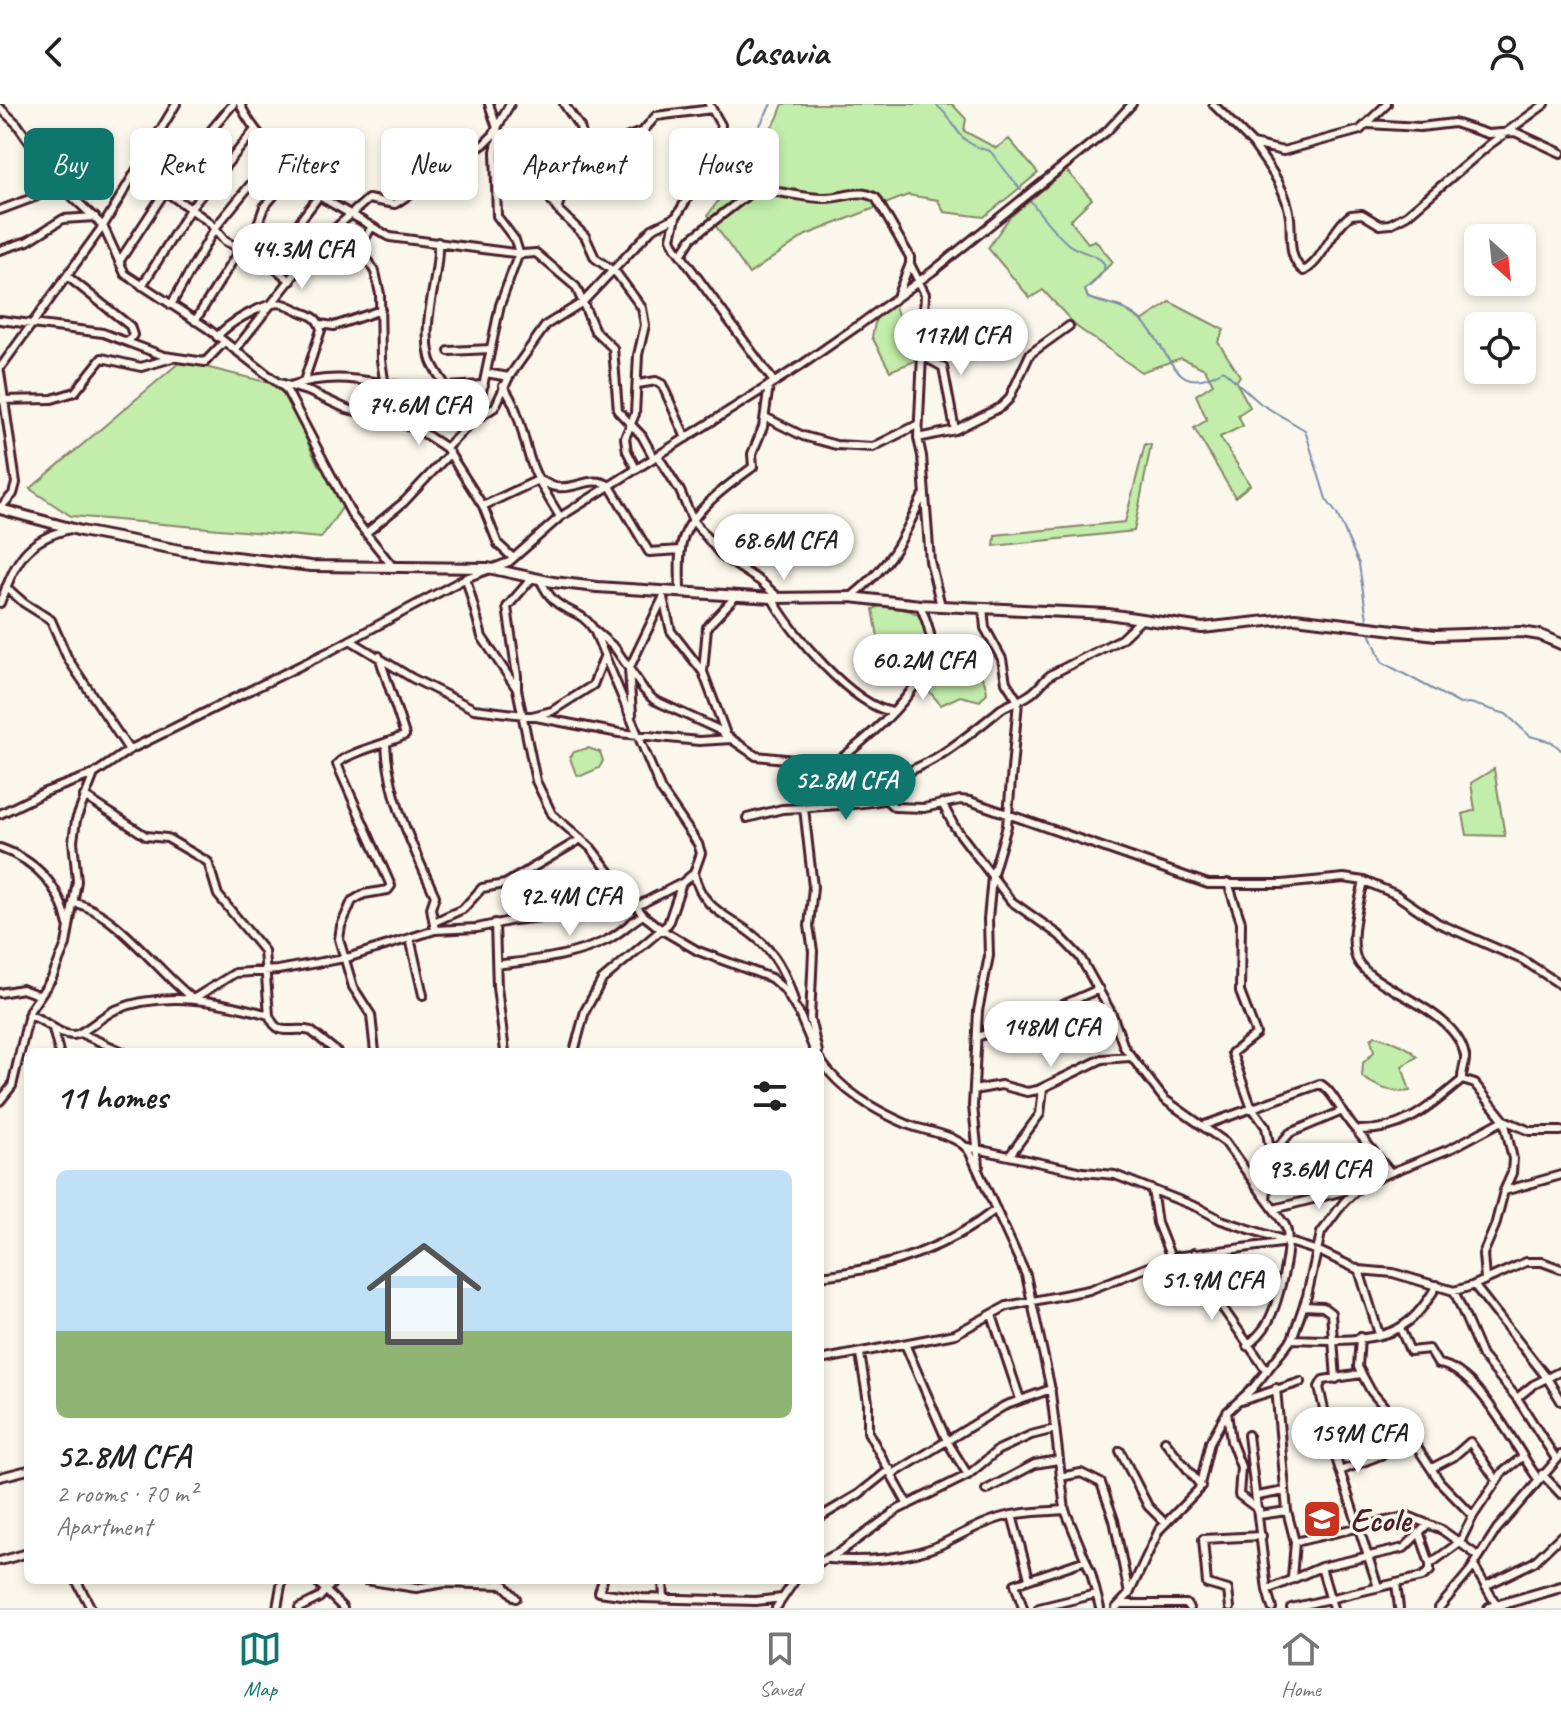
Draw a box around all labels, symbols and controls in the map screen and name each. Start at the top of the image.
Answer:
text: Casavia [733,29,828,75]
icon: back [32,30,76,74]
icon: person [1485,30,1529,74]
chip: Buy [24,128,114,200]
chip: Rent [130,128,232,200]
chip: Filters [248,128,365,200]
chip: New [381,128,478,200]
chip: Apartment [494,128,653,200]
chip: House [669,128,779,200]
pin: 44.3M CFA [210,223,394,291]
north arrow [1464,224,1536,296]
map controls [1464,224,1536,384]
text: 44.3M CFA [250,232,354,265]
pin: 117M CFA [878,309,1044,377]
button: locate [1464,312,1536,384]
text: 117M CFA [912,318,1010,351]
pin: 74.6M CFA [327,379,511,447]
text: 74.6M CFA [367,388,471,421]
pin: 68.6M CFA [692,514,876,582]
text: 68.6M CFA [732,523,836,556]
pin: 60.2M CFA [831,634,1015,702]
text: 60.2M CFA [871,643,975,676]
pin: 52.8M CFA [754,754,938,822]
text: 52.8M CFA [795,763,897,796]
pin: 92.4M CFA [478,870,662,938]
text: 92.4M CFA [519,879,621,912]
pin: 148M CFA [968,1001,1134,1069]
text: 148M CFA [1002,1010,1100,1043]
icon: filters [748,1074,792,1118]
text: 11 homes [56,1075,167,1118]
pin: 93.6M CFA [1227,1143,1411,1211]
text: 93.6M CFA [1267,1152,1371,1185]
icon: home [352,1222,496,1366]
pin: 51.9M CFA [1120,1254,1304,1322]
text: 51.9M CFA [1161,1263,1263,1296]
pin: 159M CFA [1275,1407,1441,1475]
text: 159M CFA [1309,1416,1407,1449]
text: 52.8M CFA [56,1434,190,1477]
text: 2 rooms · 70 m² [56,1477,197,1510]
school or university icon: Ecole [1301,1498,1343,1540]
place label: Ecole [1350,1498,1413,1541]
text: Apartment [56,1510,152,1543]
tab: Map [238,1627,282,1703]
tab: Saved [758,1627,802,1703]
tab: Home [1279,1627,1323,1703]

